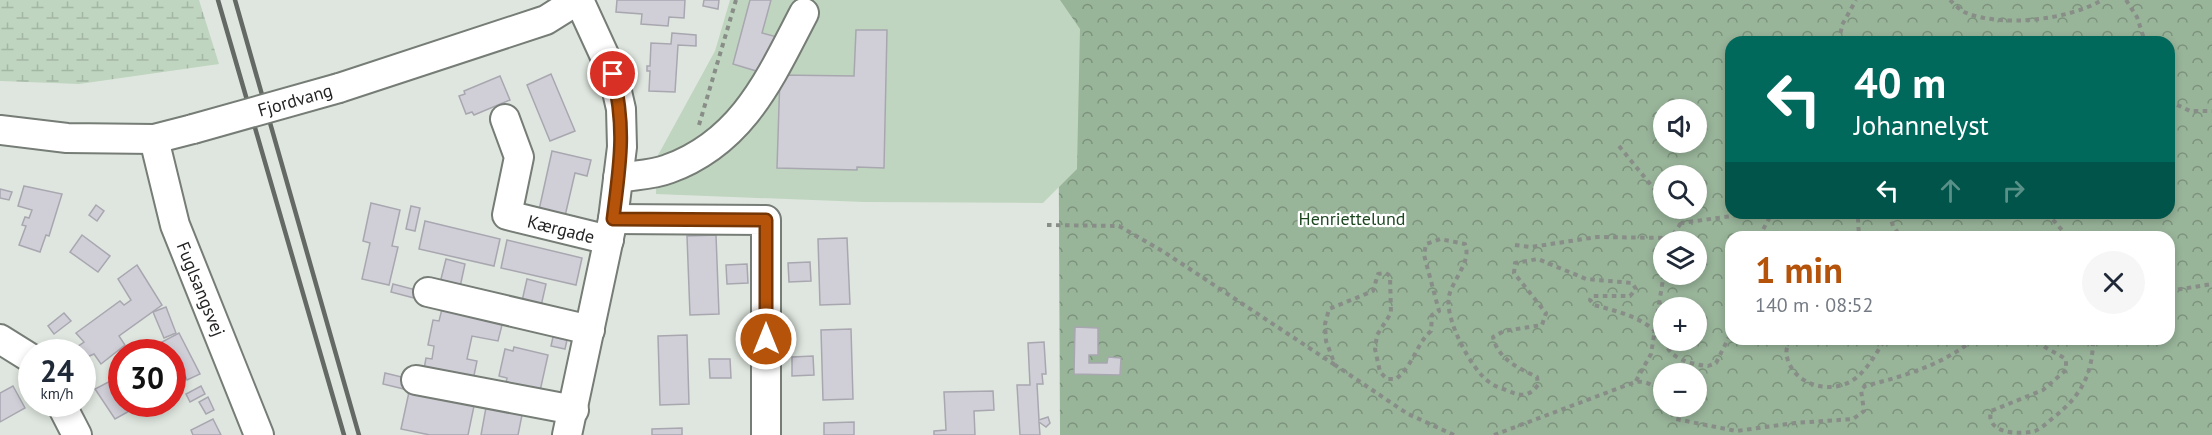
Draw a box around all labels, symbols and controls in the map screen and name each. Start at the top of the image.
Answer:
pin [587,48,638,99]
text: 40 m [1854,55,1946,110]
icon: arrive [596,57,629,90]
icon: left [1755,60,1833,138]
street label: Fjordvang [255,78,335,122]
map controls [1653,99,1707,417]
button: sound [1653,99,1707,153]
text: Johannelyst [1854,108,1989,142]
button: search [1653,165,1707,219]
icon: left [1871,174,1904,207]
icon: ahead [1934,174,1967,207]
icon: right [1997,174,2030,207]
park label: Henriettelund [1299,207,1405,230]
street label: Kærgade [525,210,597,248]
button: layers [1653,231,1707,285]
street label: Fuglsangsvej [172,238,230,340]
text: 1 min [1755,246,1843,293]
button: close [2082,251,2145,314]
text: 140 m · 08:52 [1755,292,1873,318]
button: + [1653,297,1707,351]
position arrow [734,307,798,371]
speed limit sign: 30 [108,339,186,417]
text: 24 [40,351,74,390]
button: − [1653,363,1707,417]
text: km/h [41,384,73,403]

